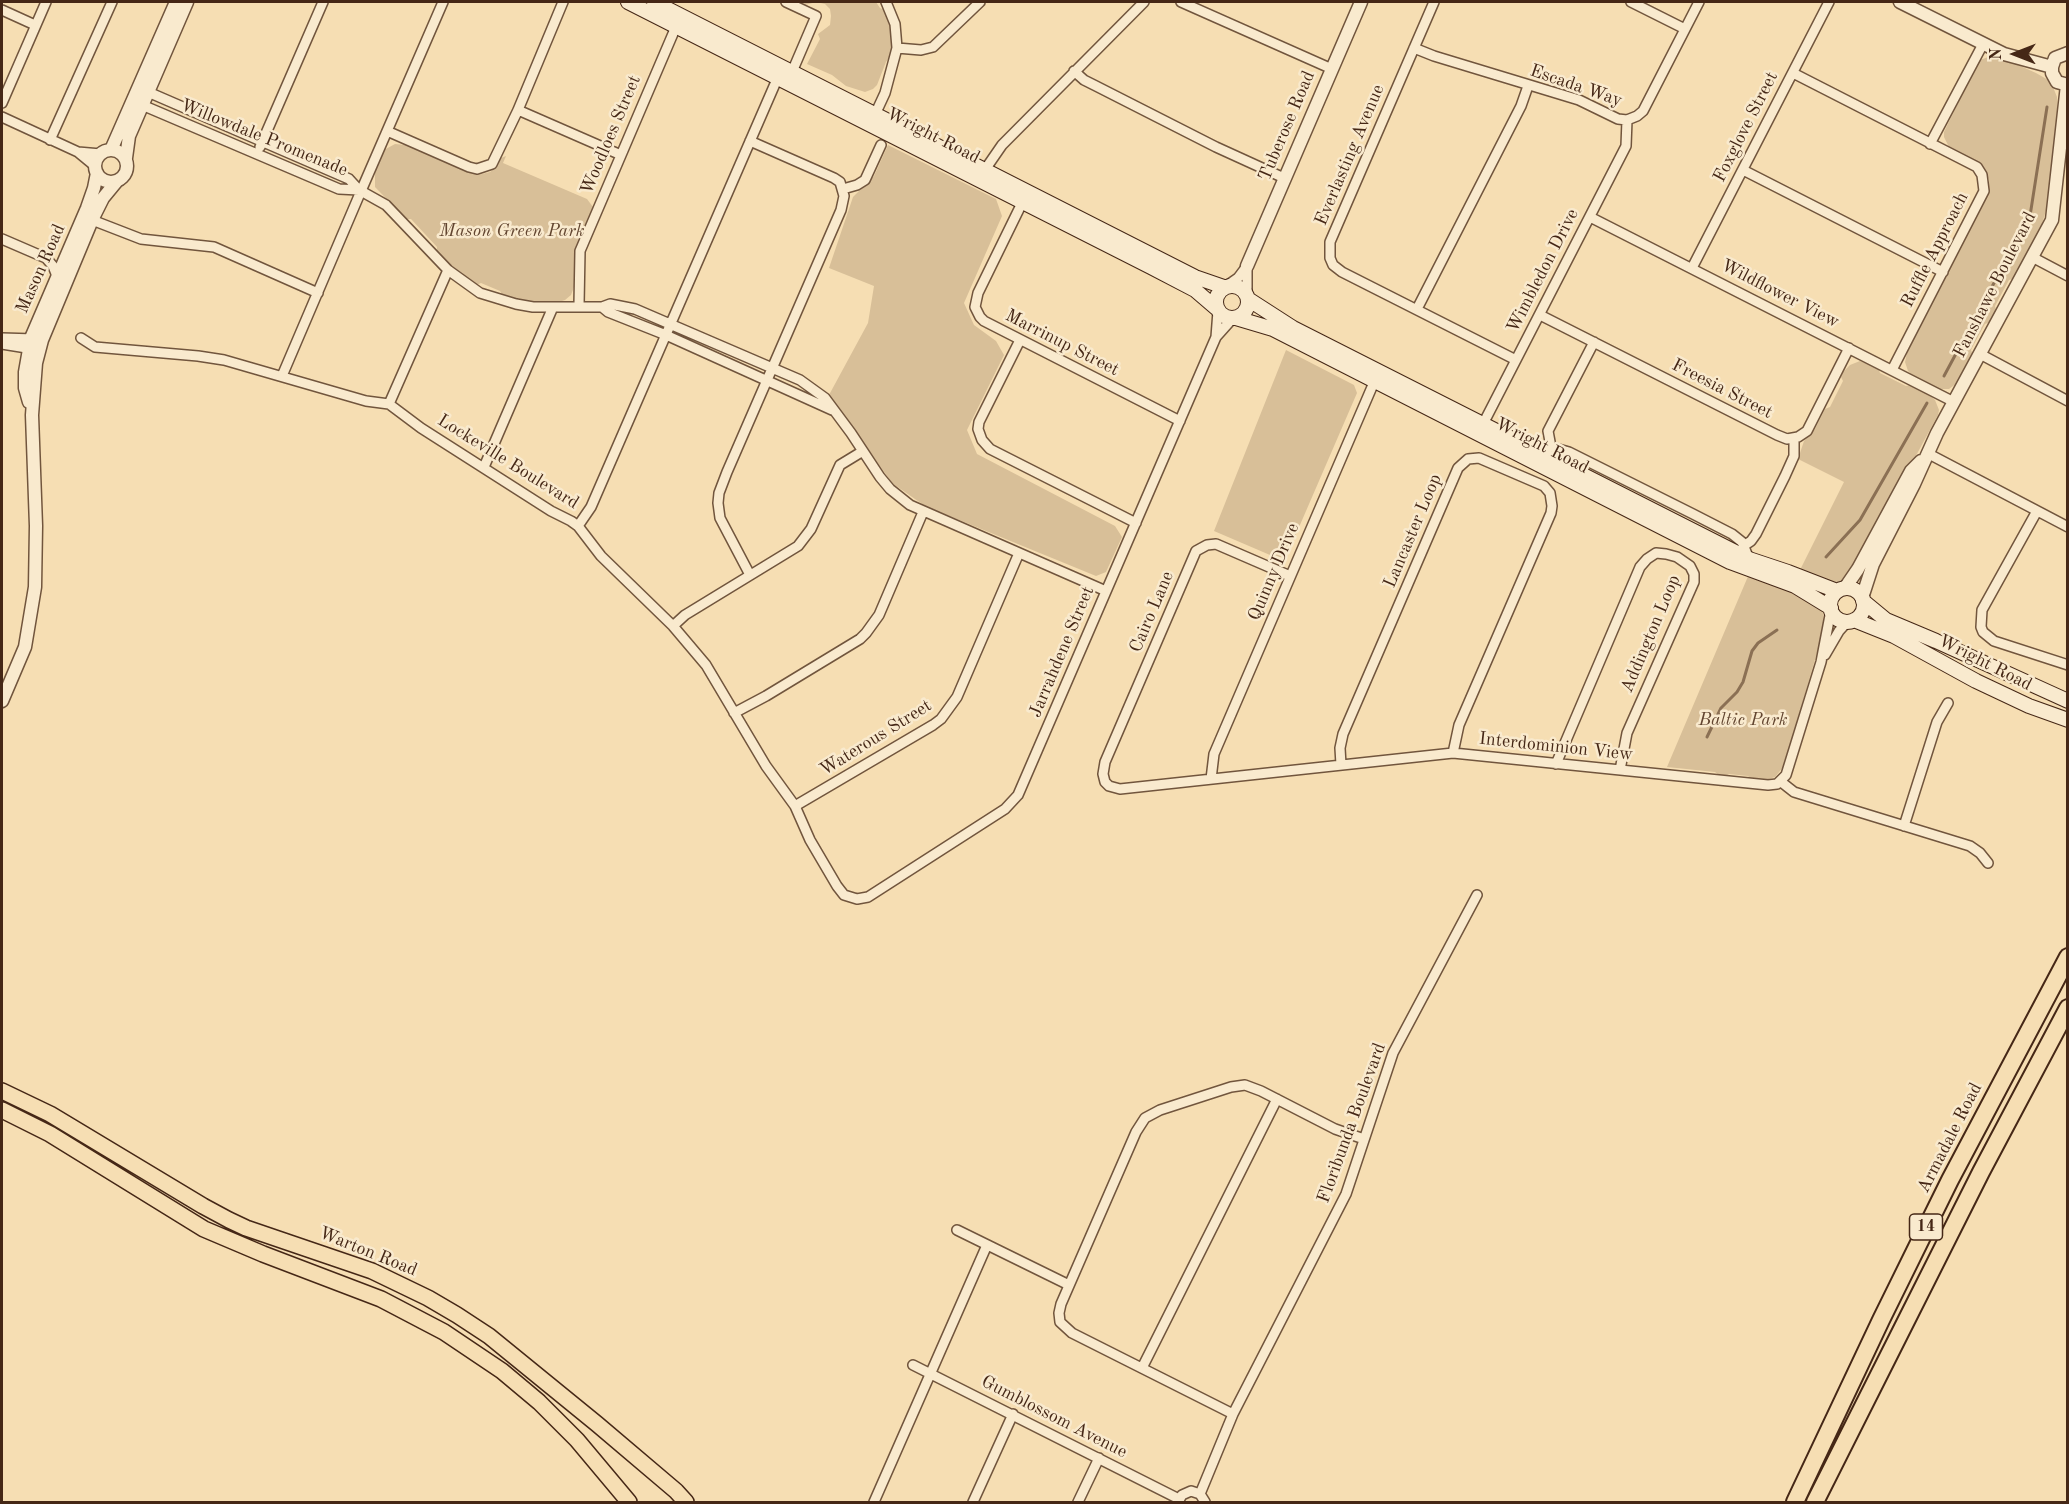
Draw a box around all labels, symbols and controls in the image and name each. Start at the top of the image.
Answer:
north arrow [1985,24,2045,84]
text: N [1989,48,2005,60]
street label: Escada Way [1527,60,1625,112]
street label: Tuberose Road [1254,68,1320,184]
street label: Foxglove Street [1709,68,1783,186]
street label: Woodloes Street [576,72,646,198]
street label: Everlasting Avenue [1311,81,1389,229]
street label: Willowdale Promenade [177,95,351,181]
street label: Wright Road [882,103,984,169]
street label: Ruffle Approach [1897,189,1973,311]
street label: Wimbledon Drive [1502,205,1584,337]
street label: Fanshawe Boulevard [1949,208,2041,362]
park label: Mason Green Park [439,220,585,242]
street label: Mason Road [12,221,70,317]
street label: Wildflower View [1717,255,1843,333]
street label: Marrinup Street [1001,305,1123,381]
street label: Freesia Street [1668,354,1776,424]
street label: Lockeville Boulevard [433,410,583,514]
street label: Wright Road [1491,413,1593,479]
street label: Lancaster Loop [1379,471,1447,591]
street label: Quinny Drive [1244,520,1304,624]
street label: Cairo Lane [1125,568,1179,656]
street label: Addington Loop [1616,572,1686,696]
street label: Jarrahdene Street [1025,583,1099,721]
street label: Wright Road [1934,630,2036,696]
street label: Waterous Street [816,695,936,781]
park label: Baltic Park [1699,709,1787,731]
street label: Interdominion View [1478,728,1634,766]
street label: Floribunda Boulevard [1313,1040,1391,1206]
street label: Armadale Road [1913,1079,1987,1197]
road number: 14 [1910,1214,1942,1240]
street label: Warton Road [316,1222,420,1282]
street label: Gumblossom Avenue [977,1371,1131,1463]

